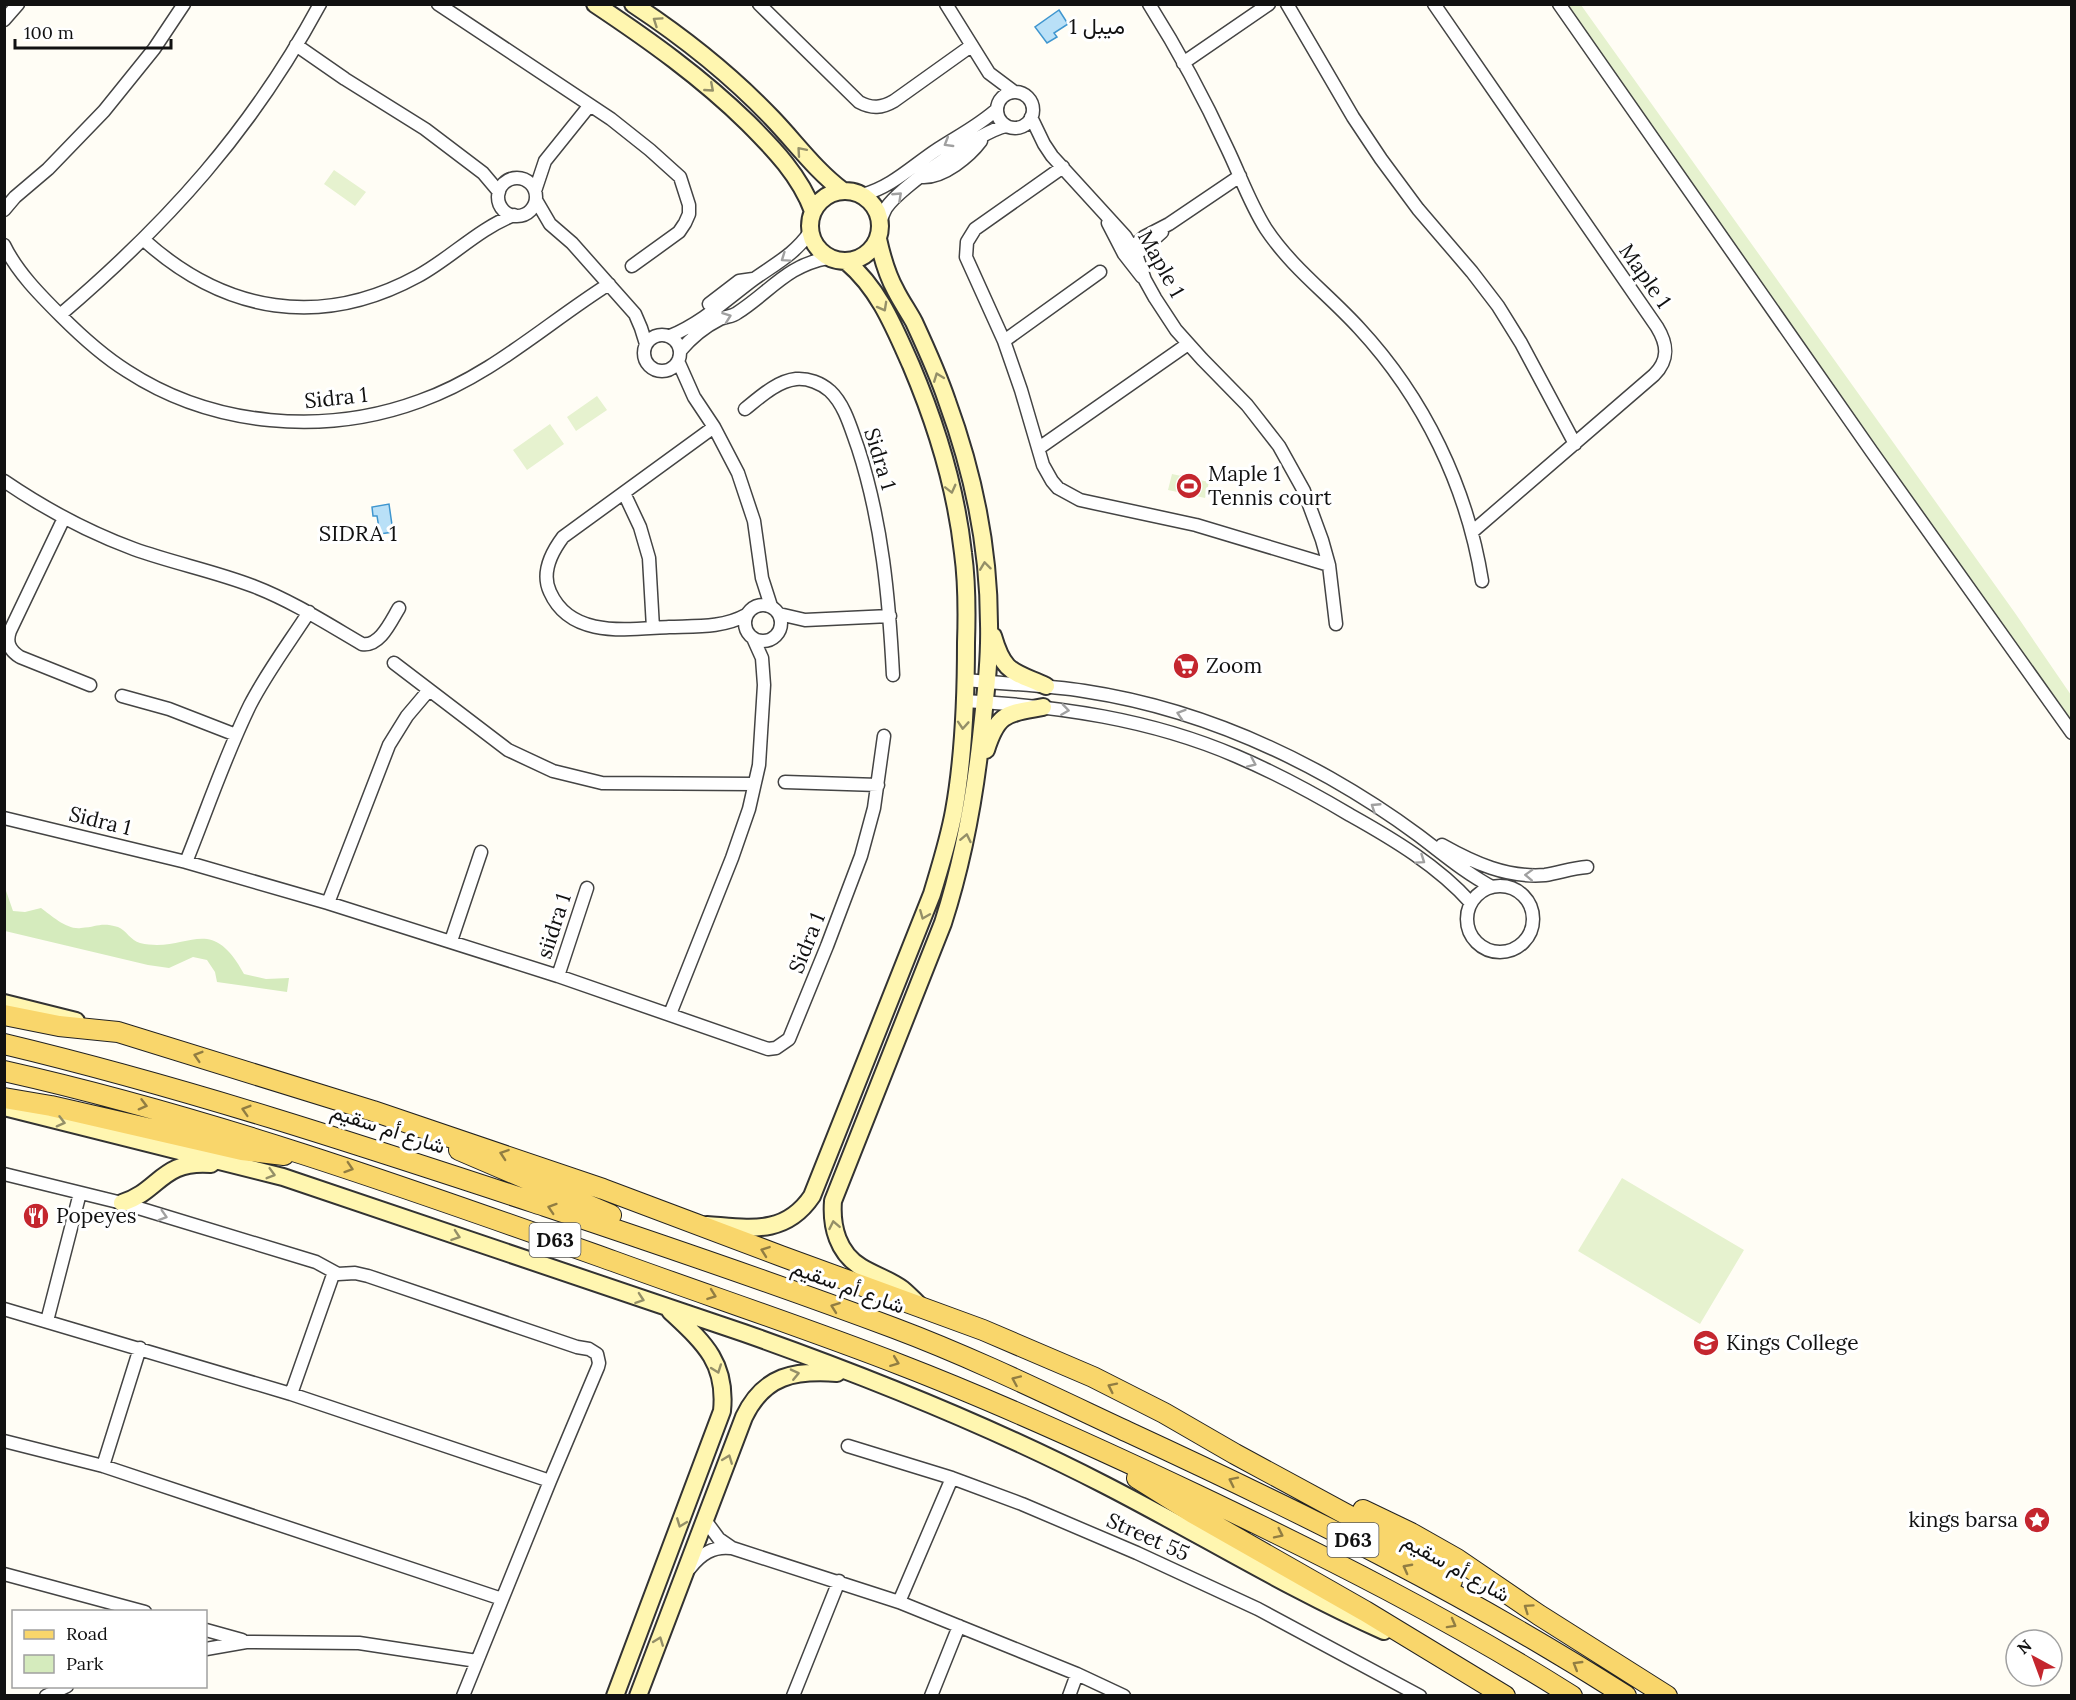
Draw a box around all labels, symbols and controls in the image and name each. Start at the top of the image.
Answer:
scale bar [15,12,171,50]
district label: ميبل 1 [1069,12,1125,40]
one-way arrow [652,17,663,28]
text: 100 m [24,21,74,44]
one-way arrow [703,81,714,92]
one-way arrow [944,136,954,147]
one-way arrow [797,147,808,158]
one-way arrow [891,193,902,204]
street label: Maple 1 [1132,225,1191,302]
street label: Maple 1 [1613,238,1677,313]
one-way arrow [780,251,791,262]
one-way arrow [876,301,887,311]
one-way arrow [721,312,731,325]
one-way arrow [933,372,945,383]
street label: Sidra 1 [303,381,369,414]
street label: Sidra 1 [858,425,903,493]
place label: Maple 1 Tennis court [1208,460,1333,511]
sports icon: Maple 1 Tennis court [1174,471,1204,501]
one-way arrow [943,484,956,494]
district label: SIDRA 1 [319,519,397,547]
one-way arrow [979,561,992,570]
supermarket icon: Zoom [1171,651,1201,681]
place label: Zoom [1206,652,1262,679]
one-way arrow [1061,703,1070,715]
one-way arrow [1176,709,1187,721]
one-way arrow [957,720,970,729]
one-way arrow [1246,756,1257,768]
street label: Sidra 1 [66,800,134,841]
one-way arrow [1371,802,1381,814]
one-way arrow [959,834,972,844]
one-way arrow [1414,853,1425,864]
one-way arrow [1524,868,1533,881]
street label: siidra 1 [530,890,577,962]
street label: Sidra 1 [782,908,831,977]
one-way arrow [919,908,931,919]
one-way arrow [193,1051,204,1063]
street label: شارع أم سقيم [327,1097,449,1161]
one-way arrow [138,1098,148,1111]
one-way arrow [241,1105,252,1117]
one-way arrow [55,1115,66,1127]
one-way arrow [499,1149,510,1161]
one-way arrow [344,1161,354,1173]
one-way arrow [265,1167,275,1179]
restaurant icon: Popeyes [21,1201,51,1231]
place label: Popeyes [56,1202,137,1229]
one-way arrow [547,1203,558,1216]
one-way arrow [157,1209,168,1221]
one-way arrow [828,1221,841,1231]
road number: D63 [530,1223,580,1257]
one-way arrow [450,1228,460,1241]
one-way arrow [761,1245,771,1258]
street label: شارع أم سقيم [787,1254,909,1320]
one-way arrow [706,1288,717,1301]
one-way arrow [634,1291,645,1304]
one-way arrow [830,1302,841,1314]
school or university icon: Kings College [1691,1328,1721,1358]
place label: Kings College [1726,1329,1859,1356]
one-way arrow [889,1355,900,1367]
one-way arrow [710,1363,723,1373]
one-way arrow [790,1368,800,1381]
one-way arrow [1011,1375,1022,1387]
one-way arrow [1108,1382,1119,1394]
one-way arrow [721,1454,734,1464]
one-way arrow [1228,1476,1239,1488]
place icon: kings barsa [2022,1505,2052,1535]
street label: Street 55 [1103,1506,1194,1567]
place label: kings barsa [1909,1506,2018,1533]
one-way arrow [675,1517,688,1528]
road number: D63 [1328,1523,1378,1557]
one-way arrow [1272,1527,1283,1539]
street label: شارع أم سقيم [1397,1527,1515,1609]
one-way arrow [1403,1564,1414,1575]
one-way arrow [1524,1604,1535,1615]
legend [12,1610,207,1688]
one-way arrow [1445,1617,1456,1628]
text: Road [66,1622,108,1645]
north arrow [2004,1628,2064,1688]
text: N [2013,1635,2035,1658]
one-way arrow [651,1636,664,1647]
text: Park [66,1652,104,1675]
one-way arrow [1573,1660,1583,1672]

